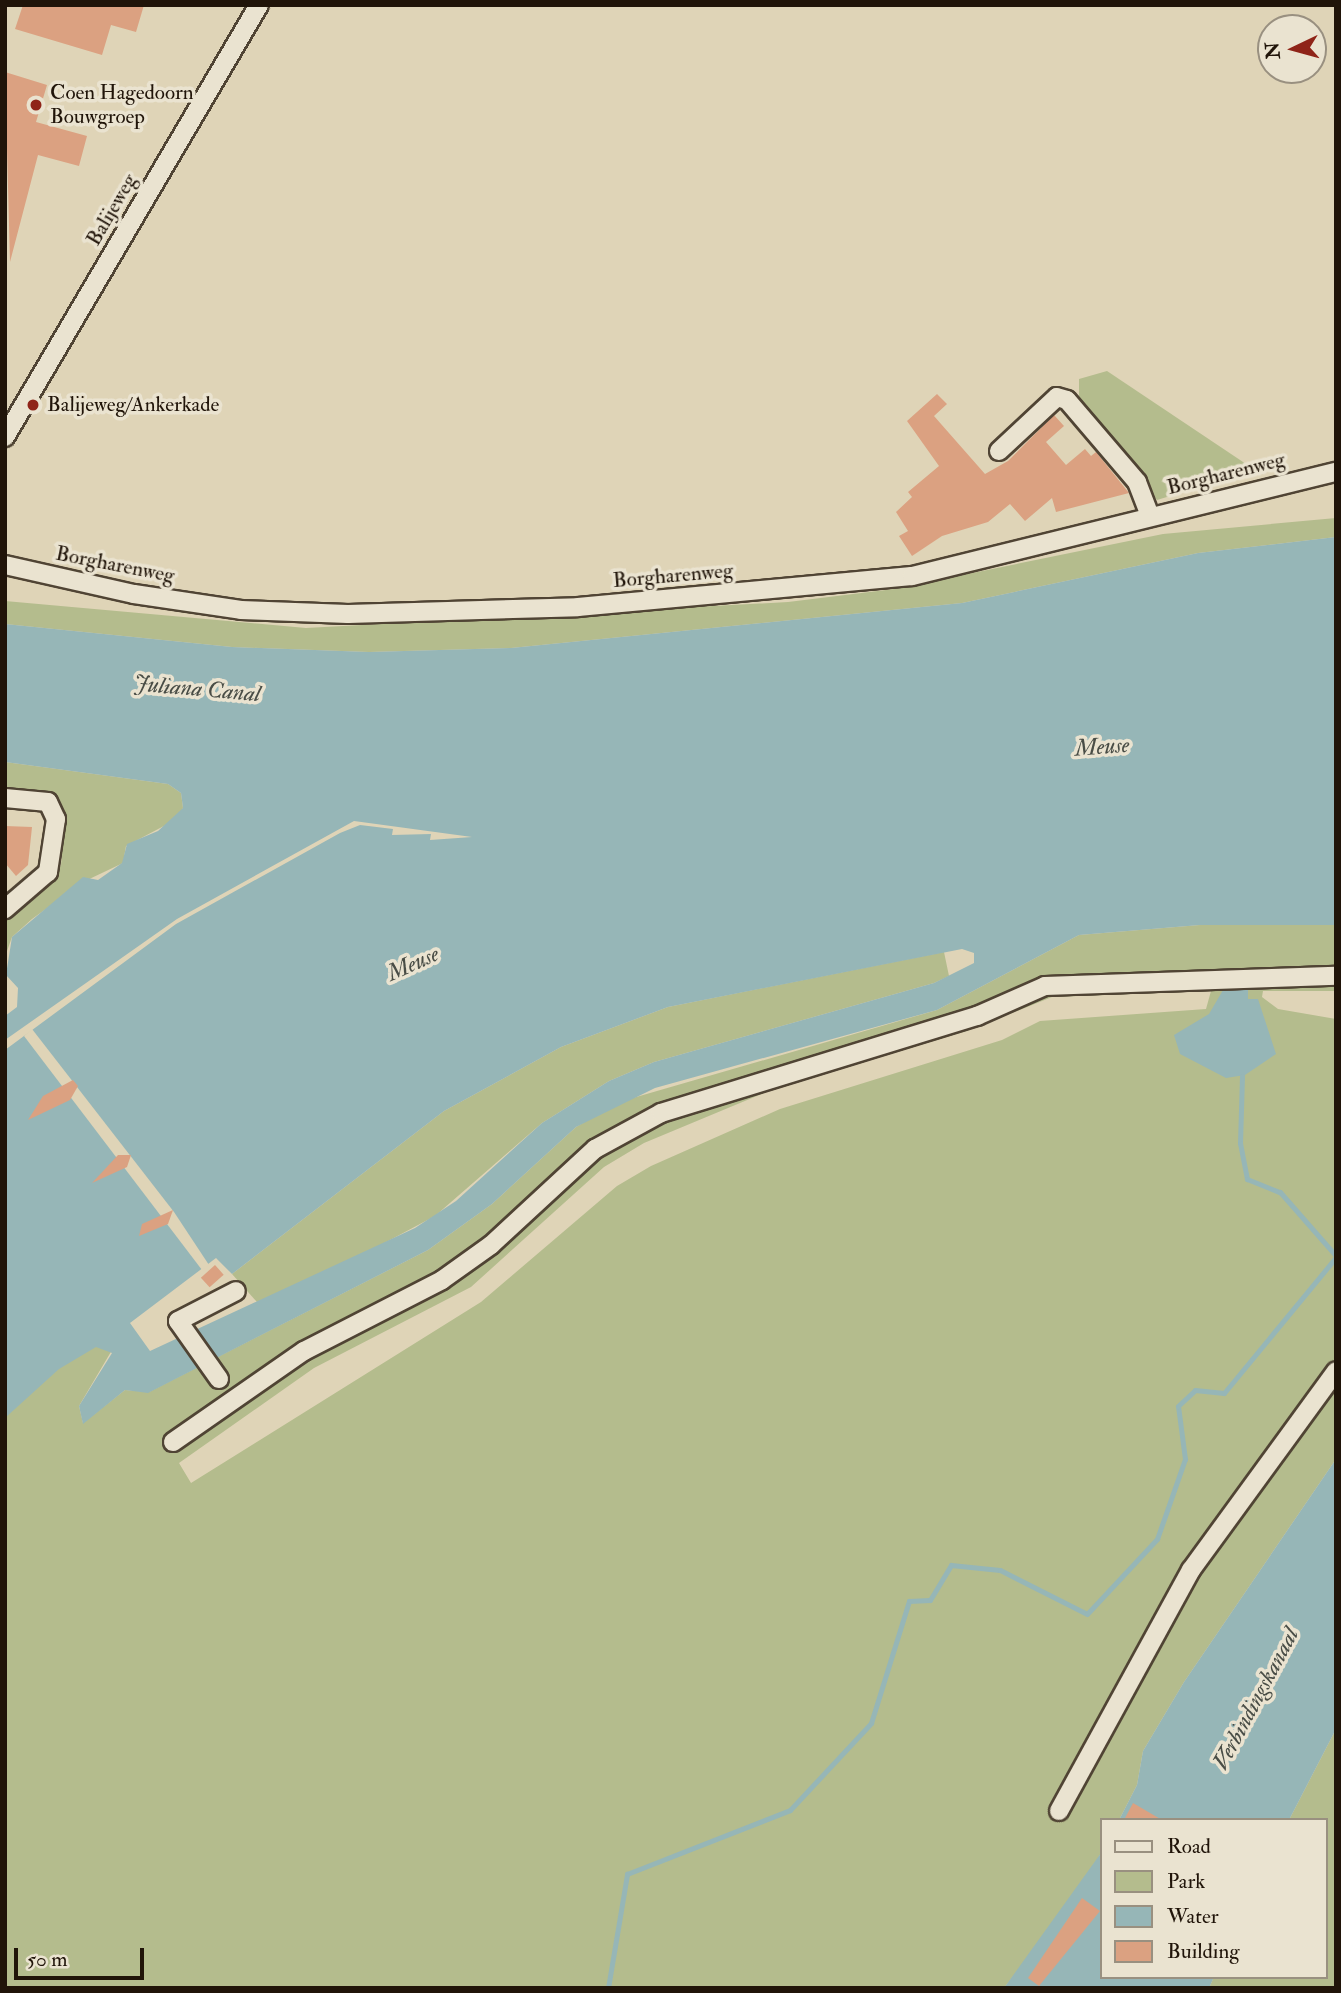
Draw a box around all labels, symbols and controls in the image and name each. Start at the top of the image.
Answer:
north arrow [1257,14,1327,84]
text: N [1260,41,1286,60]
place label: Coen Hagedoorn Bouwgroep [50,80,194,130]
marker: Coen Hagedoorn Bouwgroep [28,97,44,113]
street label: Balijeweg [81,170,143,250]
place label: Balijeweg/Ankerkade [47,392,219,418]
marker: Balijeweg/Ankerkade [25,397,41,413]
street label: Borgharenweg [1164,447,1288,501]
street label: Borgharenweg [53,541,177,589]
street label: Borgharenweg [612,558,734,594]
water label: Juliana Canal [133,670,261,708]
water label: Meuse [1074,731,1130,763]
water label: Meuse [383,940,443,988]
water label: Verbindingskanaal [1207,1623,1305,1775]
legend [1100,1818,1327,1979]
text: Road [1167,1833,1211,1860]
text: Park [1167,1868,1205,1895]
text: Water [1167,1903,1219,1930]
scale bar [18,1934,147,1978]
text: Building [1167,1938,1240,1965]
text: 50 m [27,1946,68,1973]

